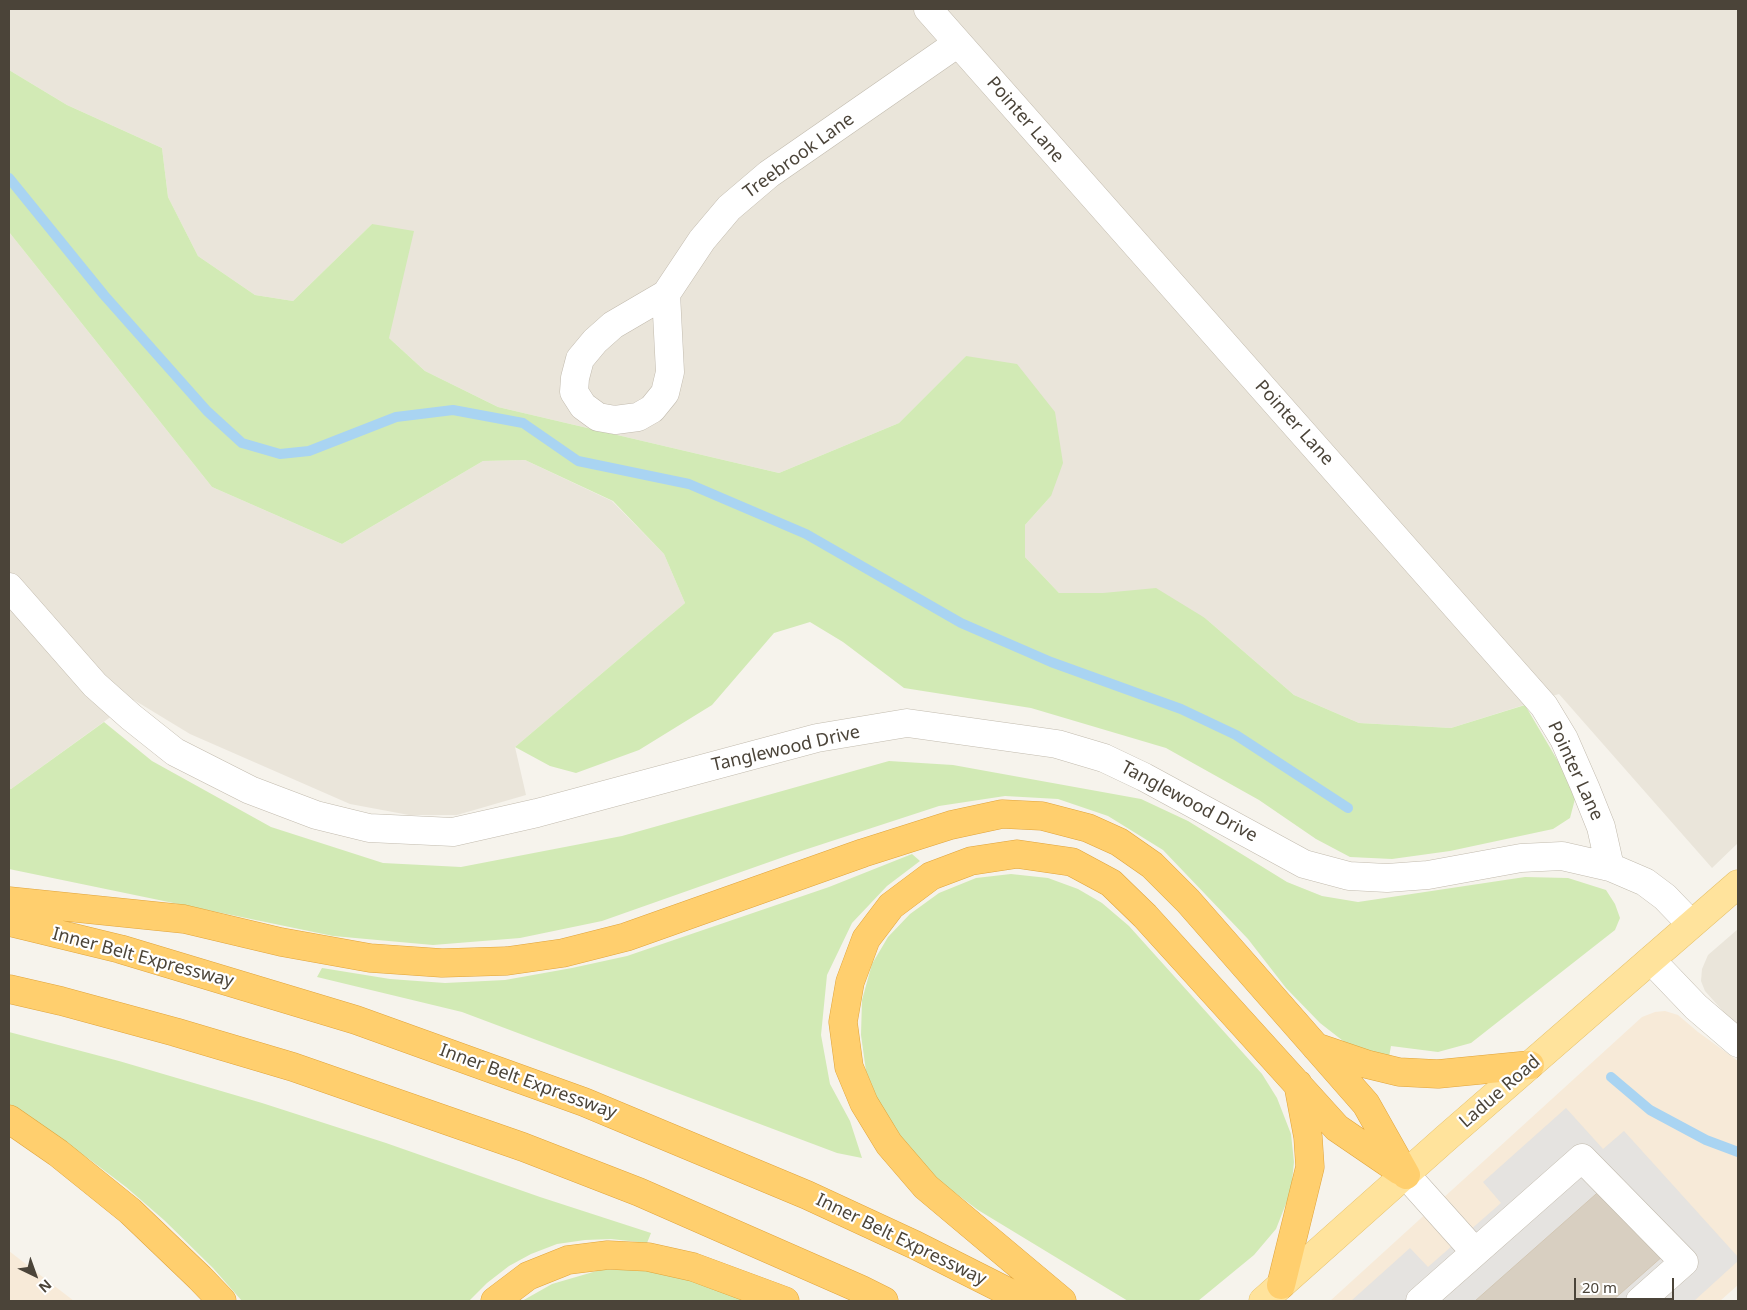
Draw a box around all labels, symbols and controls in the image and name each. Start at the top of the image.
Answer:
street label: Pointer Lane [982,72,1068,168]
street label: Treebrook Lane [739,109,859,203]
street label: Pointer Lane [1250,376,1338,470]
street label: Pointer Lane [1543,718,1607,824]
street label: Tanglewood Drive [710,721,862,777]
street label: Tanglewood Drive [1117,757,1261,847]
street label: Inner Belt Expressway [50,923,236,993]
street label: Inner Belt Expressway [437,1040,619,1124]
street label: Ladue Road [1455,1051,1545,1133]
street label: Inner Belt Expressway [812,1189,990,1291]
north arrow [10,1250,60,1300]
scale bar [1577,1268,1677,1300]
text: N [35,1276,56,1297]
text: 20 m [1582,1277,1617,1297]

